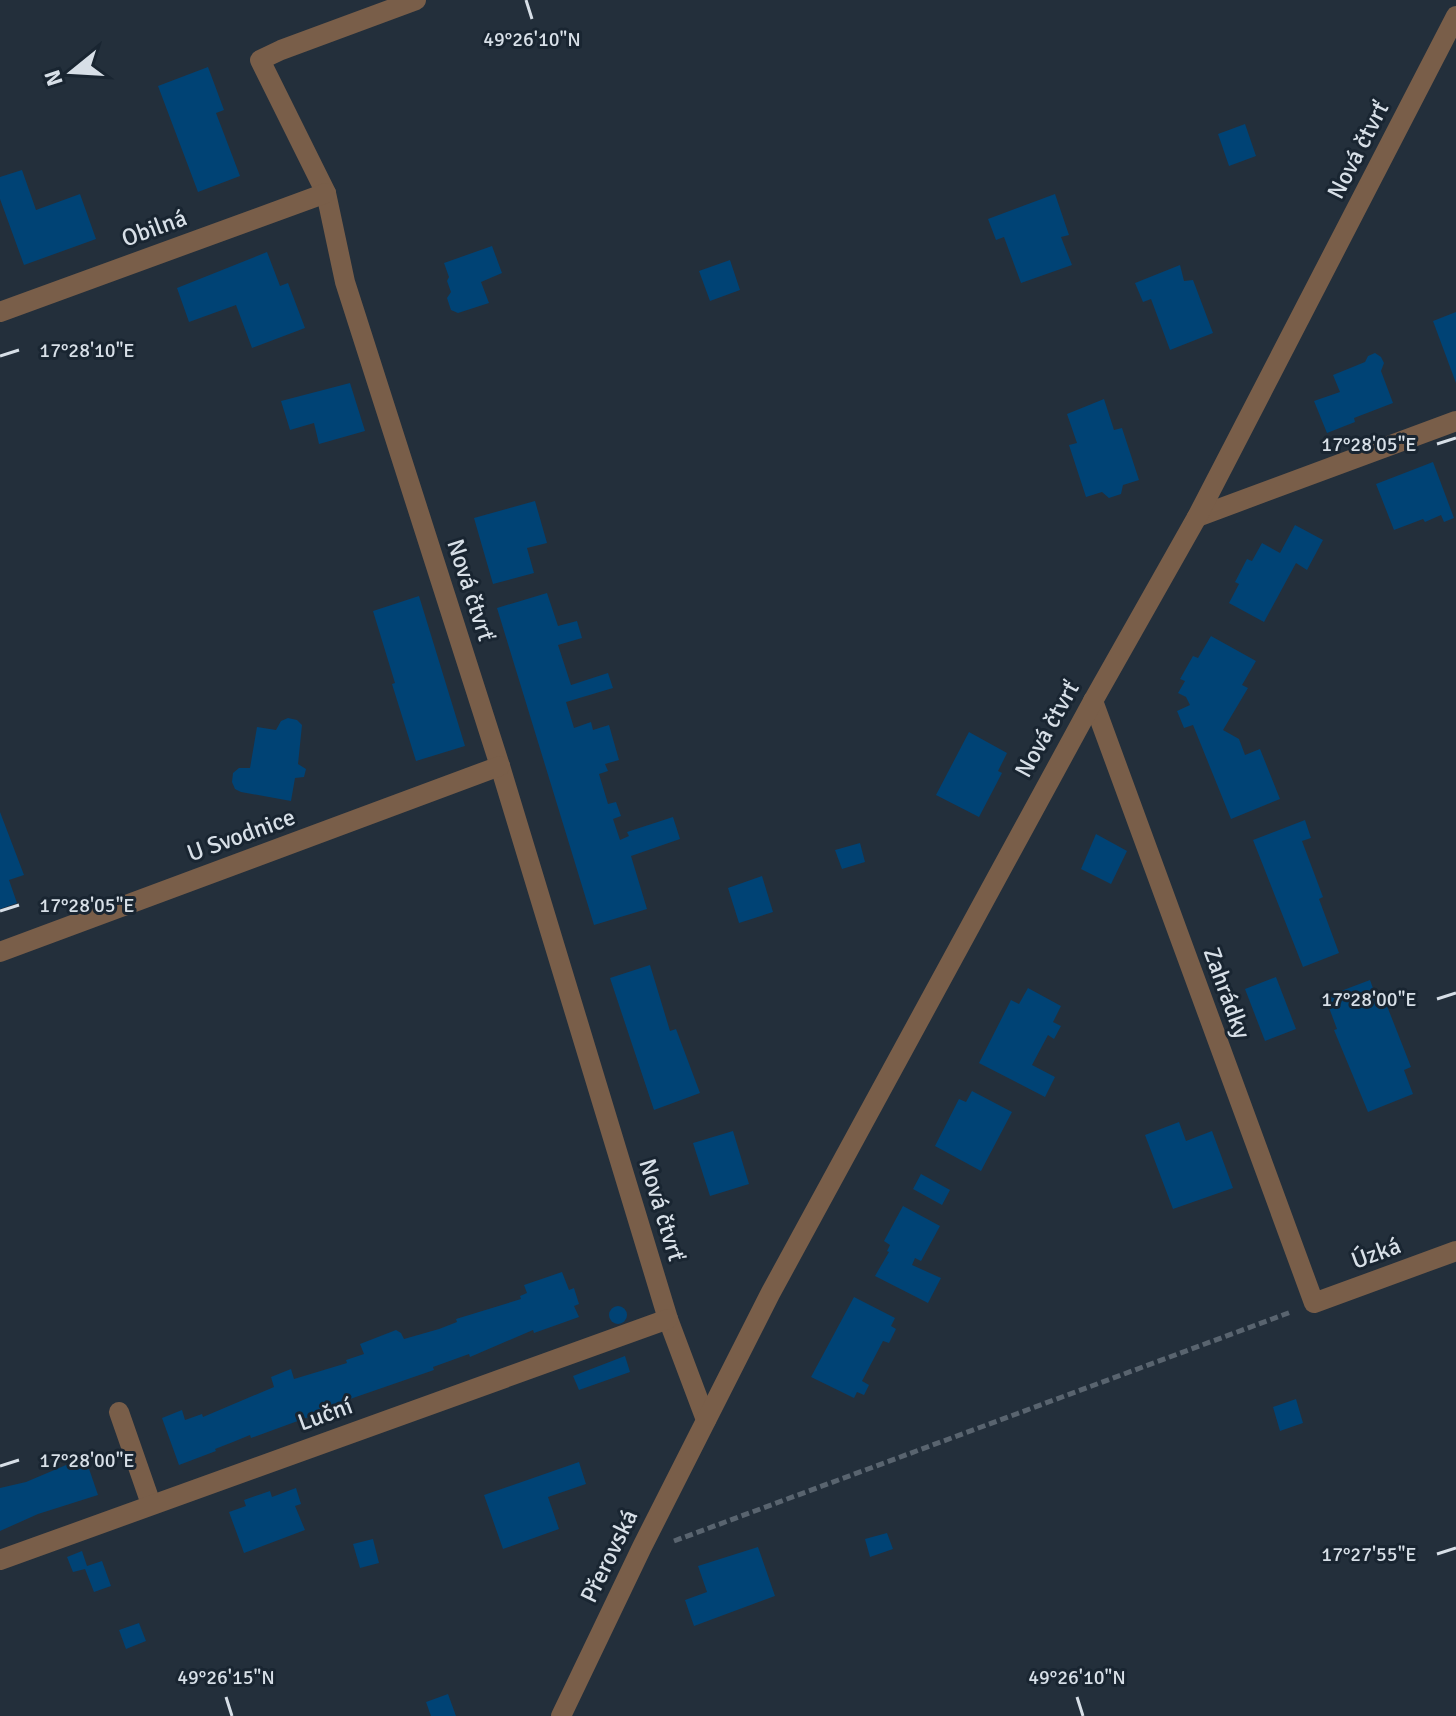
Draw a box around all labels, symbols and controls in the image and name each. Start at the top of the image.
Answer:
text: 49°26'10"N [483,27,581,52]
north arrow [32,32,112,112]
text: N [38,67,69,89]
street label: Nová čtvrť [1321,96,1396,204]
street label: Obilná [117,202,191,254]
text: 17°28'10"E [39,338,135,363]
text: 17°28'05"E [1321,432,1417,457]
street label: Nová čtvrť [440,535,502,645]
street label: Nová čtvrť [1008,675,1086,783]
street label: U Svodnice [183,802,299,868]
text: 17°28'05"E [39,893,135,918]
street label: Zahrádky [1197,943,1257,1043]
text: 17°28'00"E [1321,987,1417,1012]
street label: Nová čtvrť [632,1155,692,1265]
street label: Úzká [1347,1230,1405,1276]
street label: Luční [294,1390,357,1438]
text: 17°28'00"E [39,1448,135,1473]
street label: Přerovská [574,1505,644,1607]
text: 17°27'55"E [1321,1542,1417,1567]
text: 49°26'15"N [177,1665,275,1690]
text: 49°26'10"N [1028,1665,1126,1690]

